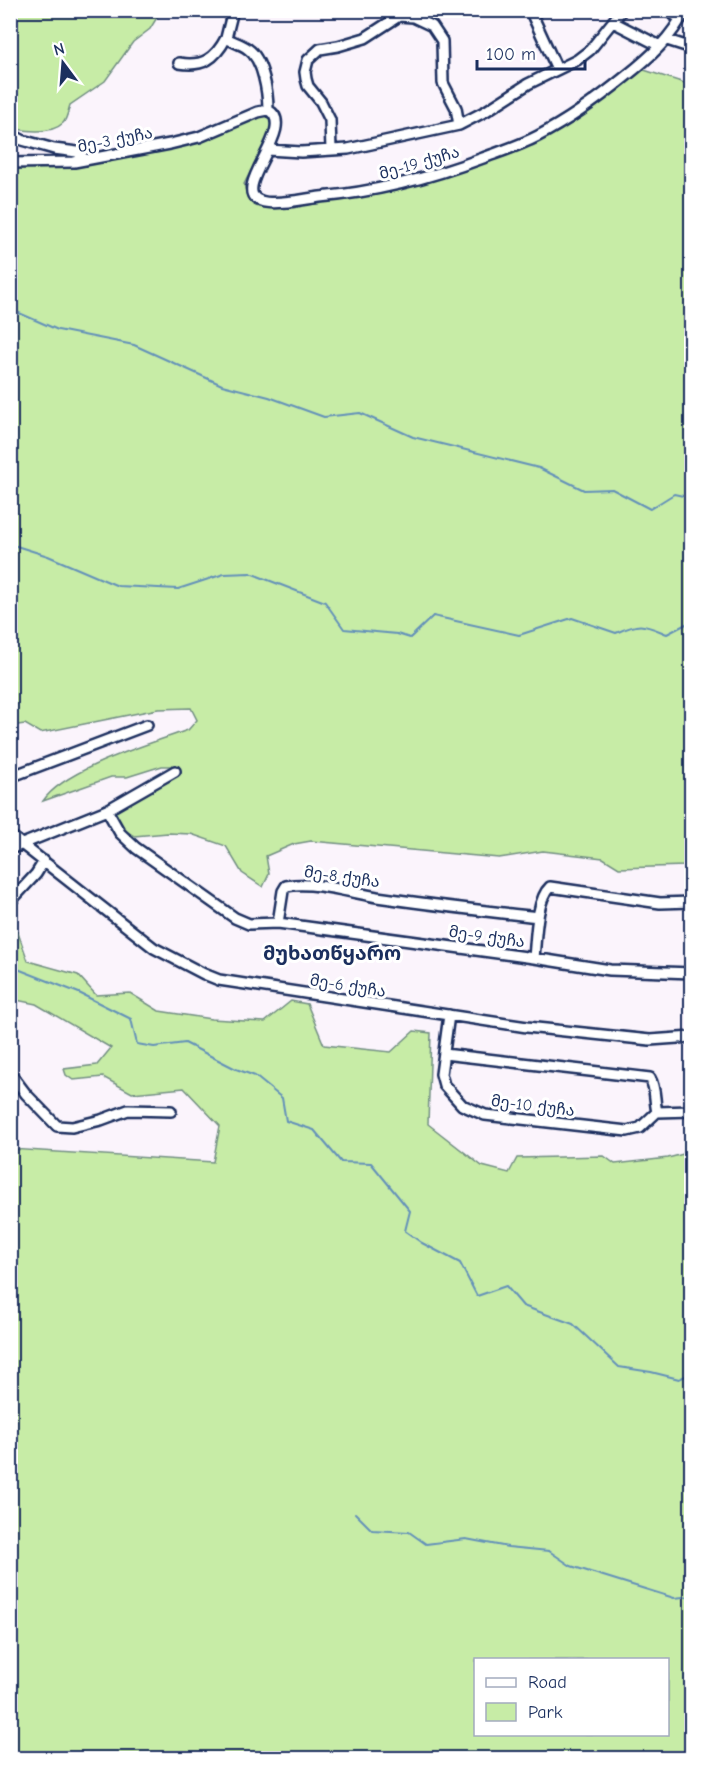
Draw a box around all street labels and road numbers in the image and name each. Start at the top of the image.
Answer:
street label: მე-3 ქუჩა [76,124,154,156]
street label: მე-19 ქუჩა [377,143,462,183]
street label: მე-8 ქუჩა [303,863,381,891]
street label: მე-9 ქუჩა [448,923,526,951]
street label: მე-6 ქუჩა [309,971,387,1001]
street label: მე-10 ქუჩა [490,1092,576,1120]

